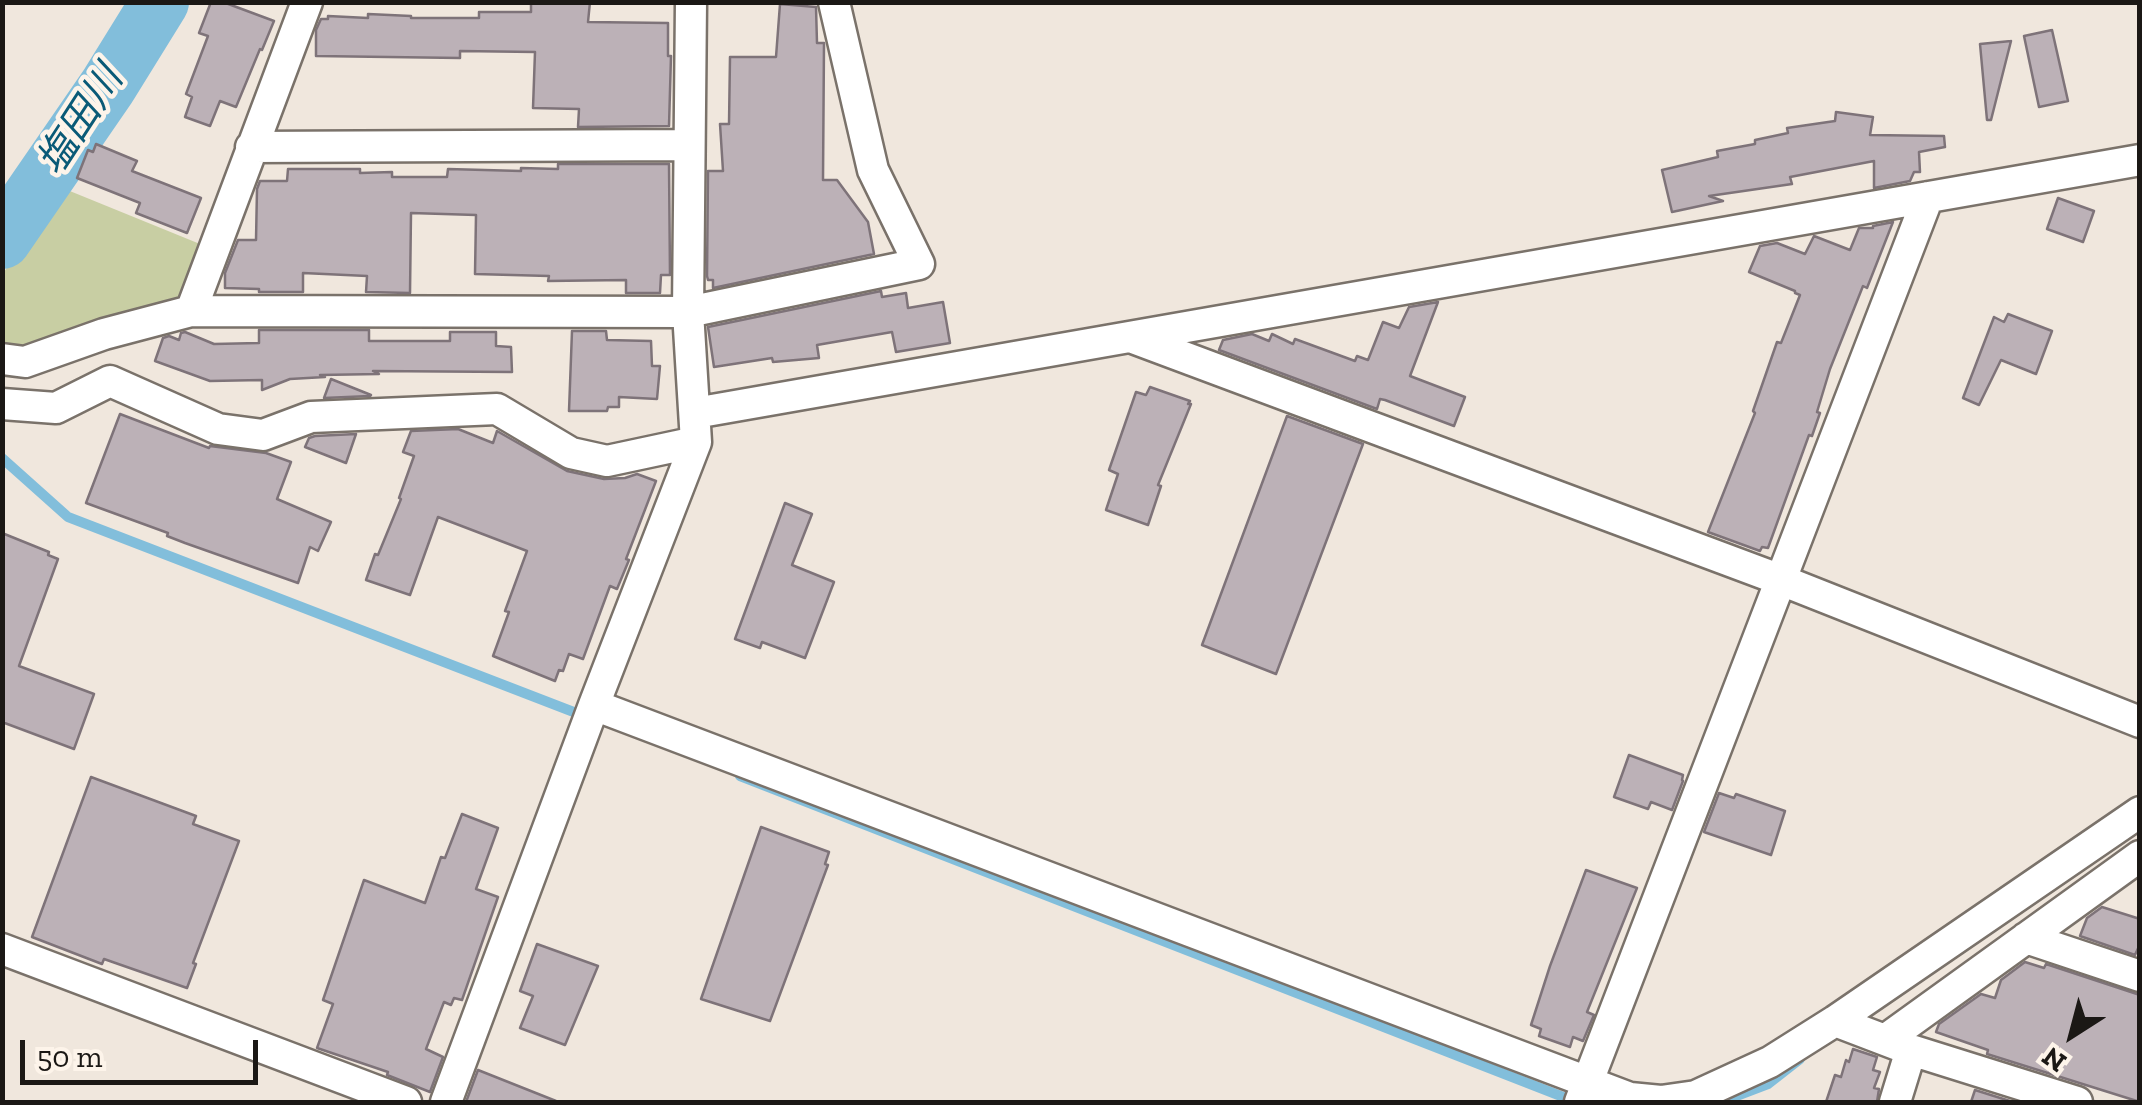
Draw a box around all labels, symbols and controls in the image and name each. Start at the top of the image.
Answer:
water label: 塩田川 [28,58,134,184]
north arrow [2022,985,2122,1085]
scale bar [25,1020,262,1082]
text: 50 m [37,1039,102,1075]
text: N [2036,1040,2072,1079]

